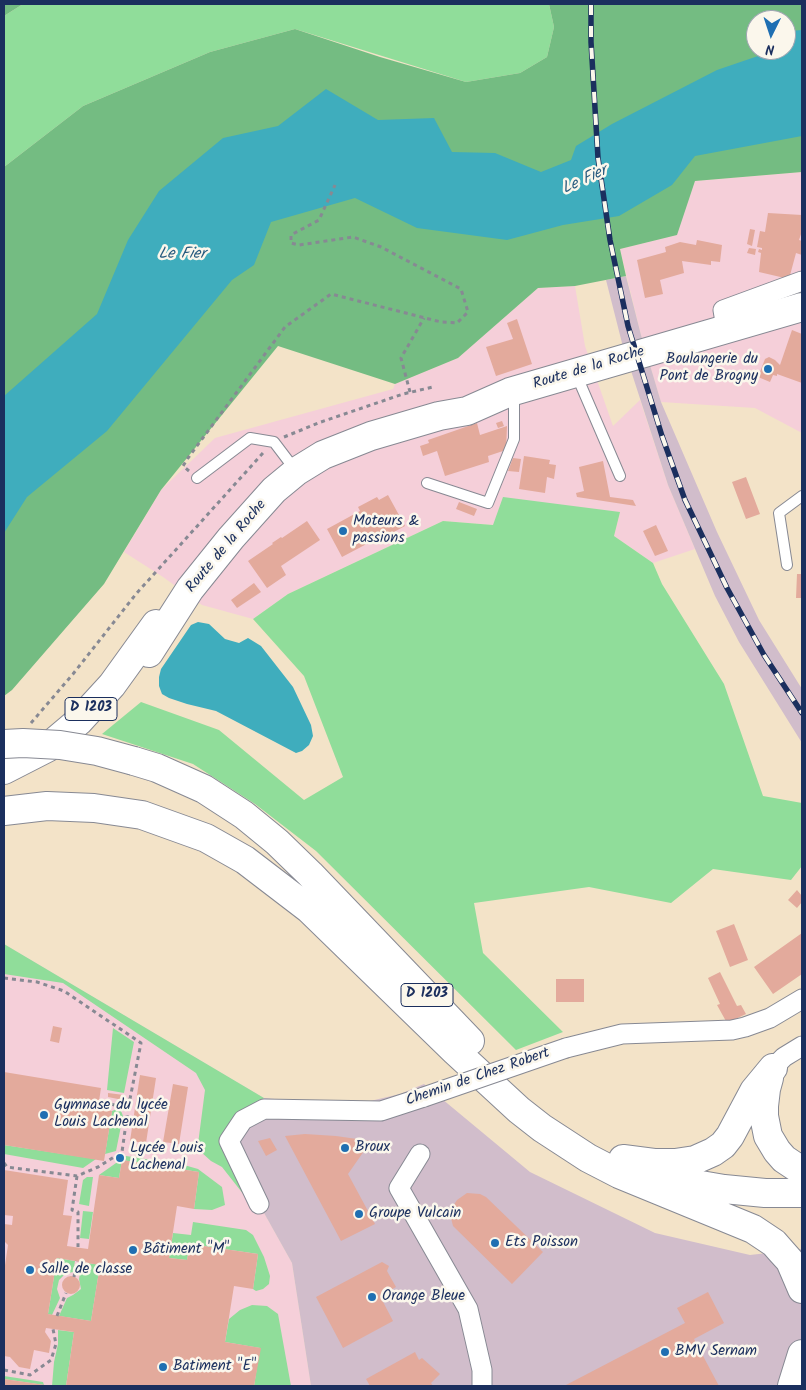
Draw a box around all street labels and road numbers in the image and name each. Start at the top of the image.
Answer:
street label: Route de la Roche [531,344,647,394]
street label: Route de la Roche [183,497,271,597]
road number: D 1203 [65,698,117,721]
road number: D 1203 [401,984,453,1006]
street label: Chemin de Chez Robert [404,1045,552,1111]

